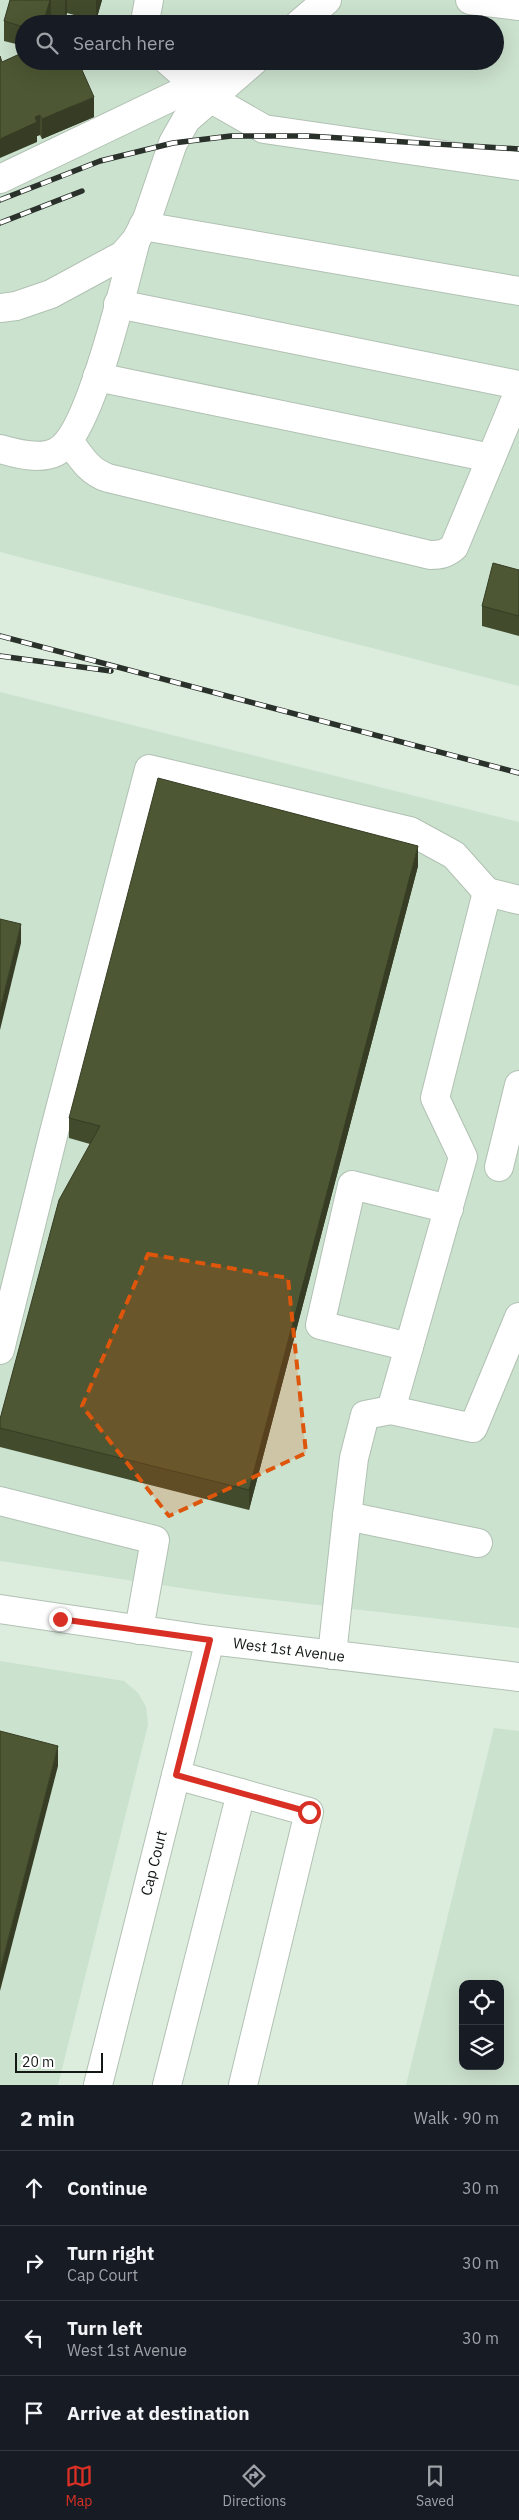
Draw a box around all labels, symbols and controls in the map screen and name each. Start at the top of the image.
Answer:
search box [15,15,504,70]
icon: search [33,29,61,57]
text: Search here [73,31,175,55]
route end [49,1608,72,1631]
street label: West 1st Avenue [232,1633,346,1666]
route start [298,1801,321,1824]
street label: Cap Court [136,1828,171,1898]
map controls [459,1980,504,2070]
button: locate [459,1980,504,2025]
button: layers [459,2025,504,2070]
scale bar [15,2050,102,2073]
text: 20 m [22,2053,54,2071]
text: 2 min [20,2104,75,2132]
text: Walk · 90 m [414,2108,499,2128]
icon: ahead [20,2174,48,2202]
text: Continue [67,2176,147,2200]
text: 30 m [462,2178,499,2198]
text: Turn right [67,2241,154,2265]
icon: right [20,2249,48,2277]
text: 30 m [462,2253,499,2273]
text: Cap Court [67,2265,138,2285]
text: Turn left [67,2316,143,2340]
icon: left [20,2324,48,2352]
text: 30 m [462,2328,499,2348]
text: West 1st Avenue [67,2340,187,2360]
icon: arrive [20,2399,48,2427]
text: Arrive at destination [67,2401,250,2425]
tab: Map [65,2462,93,2510]
tab: Directions [223,2462,286,2510]
tab: Saved [416,2462,454,2510]

